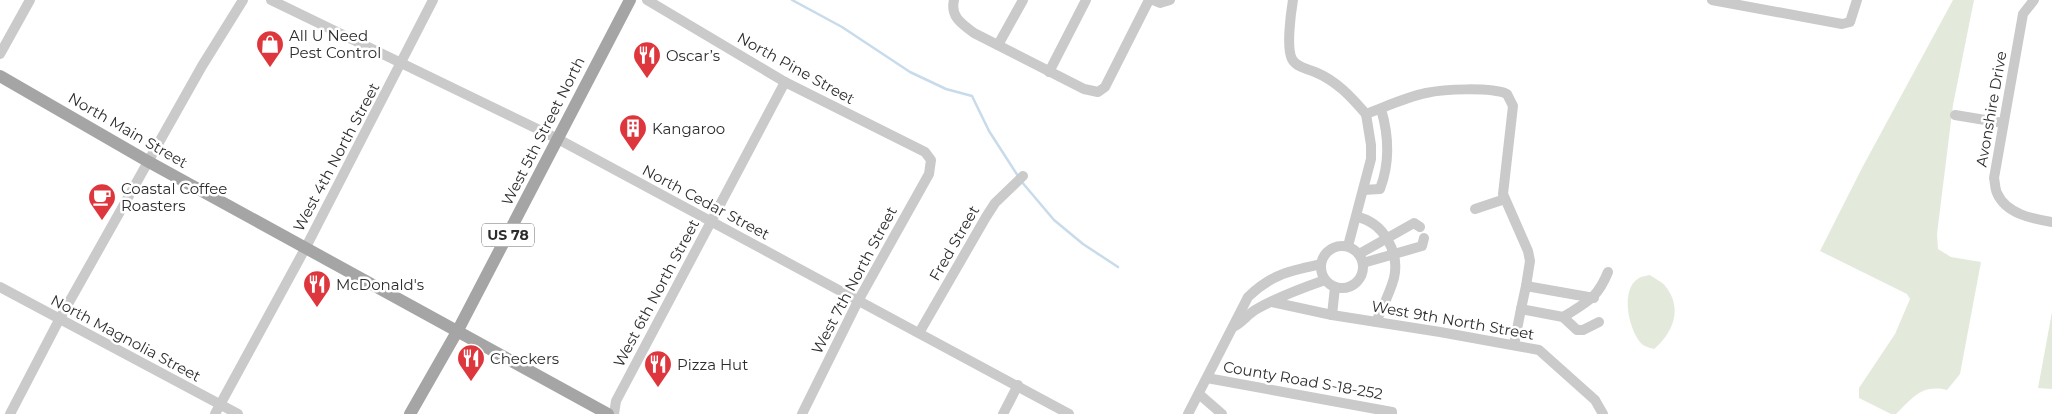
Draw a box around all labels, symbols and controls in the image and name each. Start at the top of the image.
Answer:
place label: All U Need Pest Control [289,26,381,62]
street label: North Pine Street [734,28,858,108]
shop icon: All U Need Pest Control [255,29,285,68]
restaurant icon: Oscar’s [632,40,662,79]
place label: Oscar’s [666,46,720,65]
street label: Avonshire Drive [1971,50,2011,168]
street label: West 5th Street North [497,54,589,208]
street label: West 4th North Street [289,79,383,235]
street label: North Main Street [65,88,191,172]
building icon: Kangaroo [618,113,648,152]
place label: Kangaroo [652,119,725,138]
street label: North Cedar Street [639,160,773,244]
place label: Coastal Coffee Roasters [121,179,227,215]
cafe icon: Coastal Coffee Roasters [87,182,117,221]
street label: Fred Street [925,202,983,284]
street label: West 7th North Street [807,203,901,357]
street label: West 6th North Street [609,216,703,370]
road number: US 78 [482,224,534,246]
restaurant icon: McDonald's [302,269,332,308]
place label: McDonald's [336,275,424,294]
street label: North Magnolia Street [48,290,204,386]
street label: West 9th North Street [1370,296,1536,344]
restaurant icon: Checkers [456,343,486,382]
place label: Checkers [490,349,559,368]
restaurant icon: Pizza Hut [643,349,673,388]
place label: Pizza Hut [677,355,748,374]
street label: County Road S-18-252 [1222,357,1384,403]

